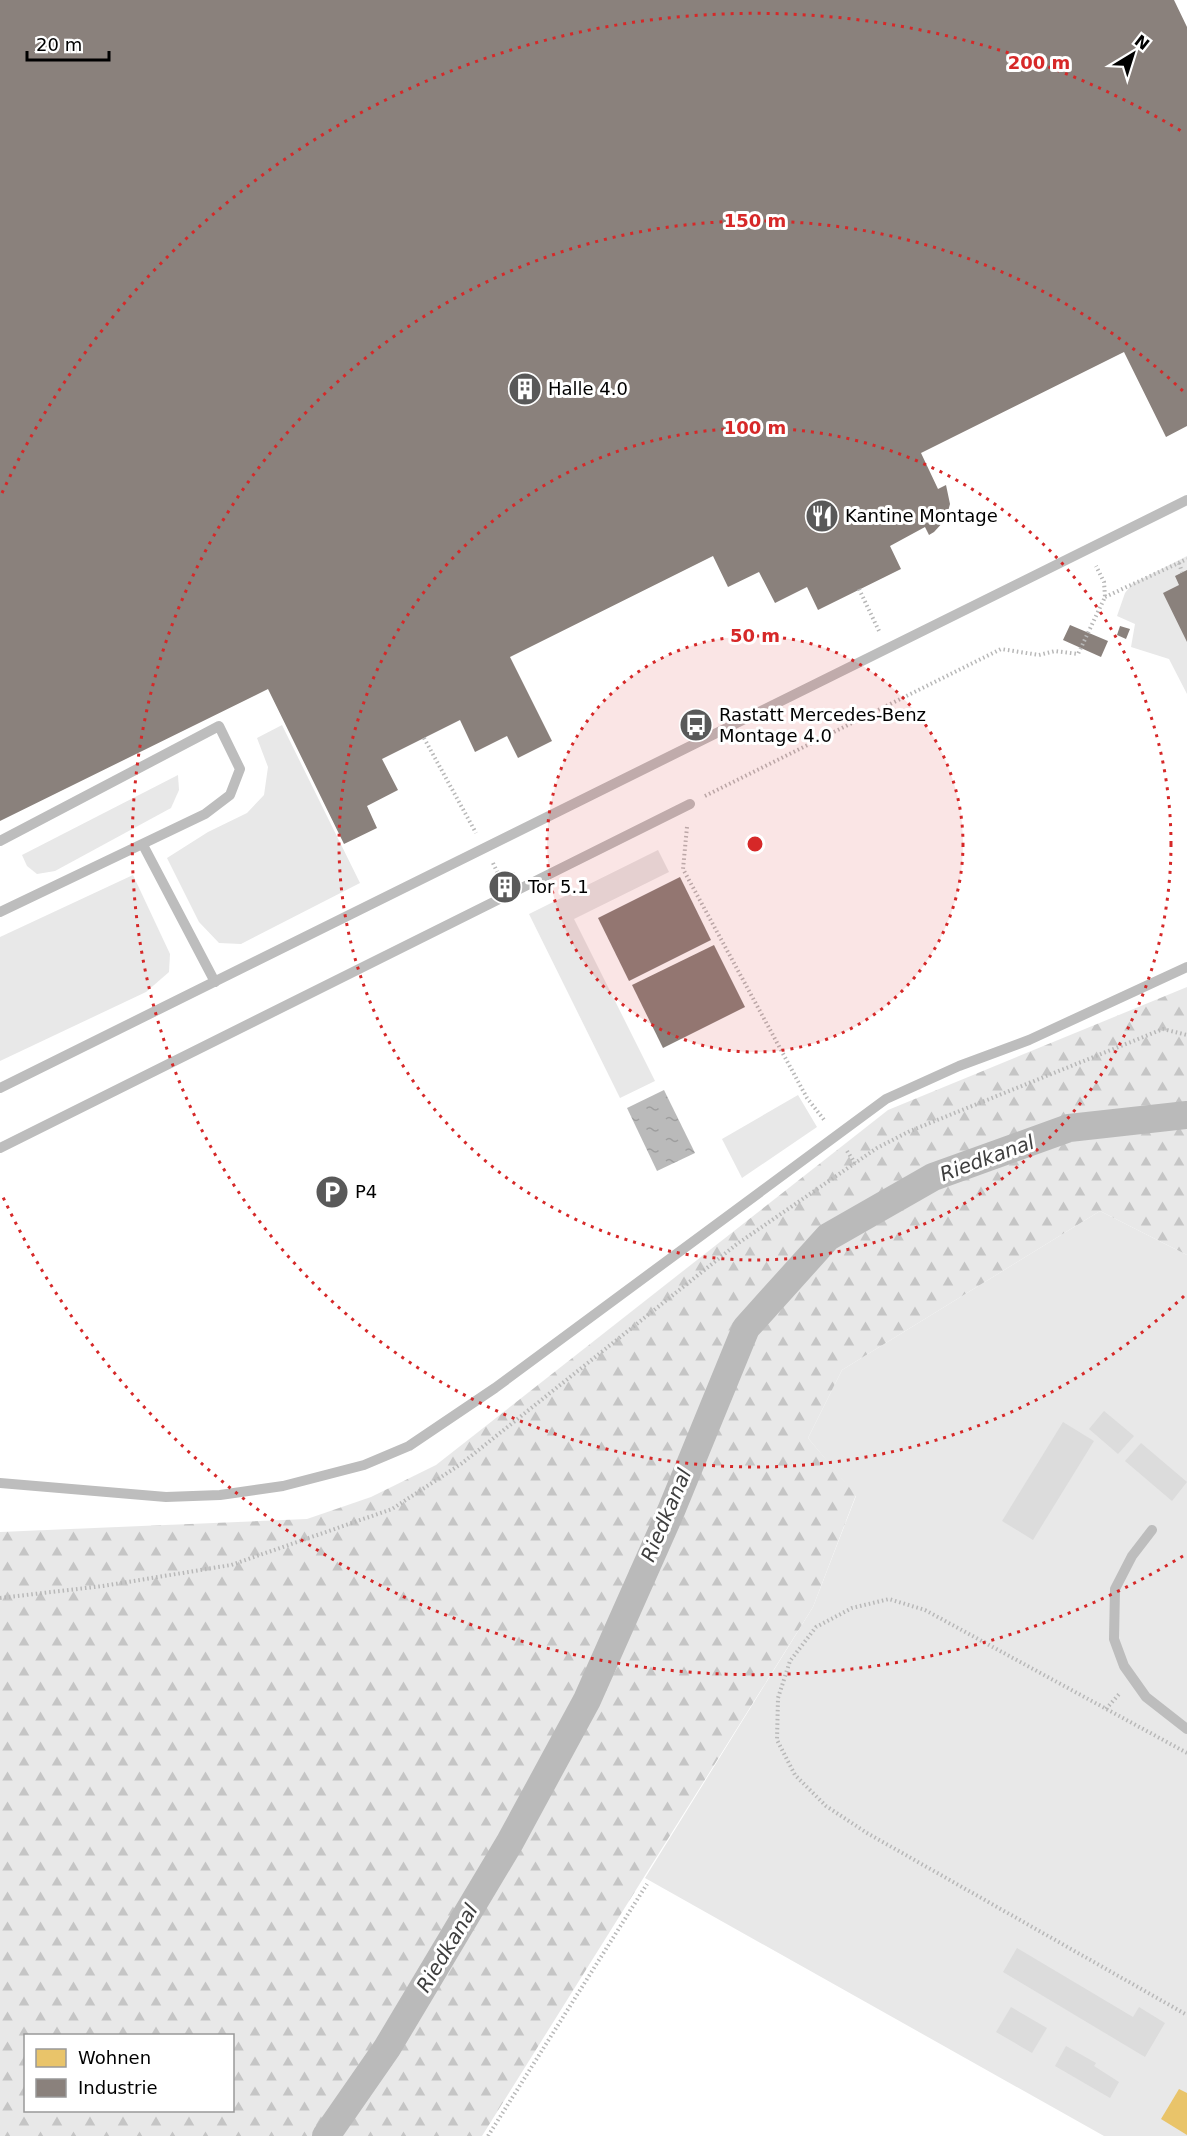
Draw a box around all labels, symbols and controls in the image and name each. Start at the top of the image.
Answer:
scale bar [27,24,110,62]
north arrow [1103,24,1163,84]
text: N [1131,31,1153,54]
text: 20 m [36,34,82,55]
text: 200 m [1008,52,1070,73]
text: 150 m [724,210,786,231]
building icon: Halle 4.0 [507,371,543,407]
place label: Halle 4.0 [548,378,628,399]
text: 100 m [724,417,786,438]
restaurant icon: Kantine Montage [804,498,840,534]
place label: Kantine Montage [845,505,998,526]
text: 50 m [730,625,780,646]
place label: Rastatt Mercedes-Benz Montage 4.0 [719,704,926,746]
bus stop icon: Rastatt Mercedes-Benz Montage 4.0 [678,707,714,743]
centre of rings [745,834,765,854]
building icon: Tor 5.1 [487,869,523,905]
place label: Tor 5.1 [527,876,589,897]
water label: Riedkanal [936,1130,1038,1186]
parking icon: P4 [314,1174,350,1210]
place label: P4 [355,1181,377,1202]
water label: Riedkanal [636,1464,697,1565]
water label: Riedkanal [411,1899,483,1997]
legend [24,2034,234,2112]
text: Wohnen [78,2047,151,2068]
text: Industrie [78,2077,157,2098]

